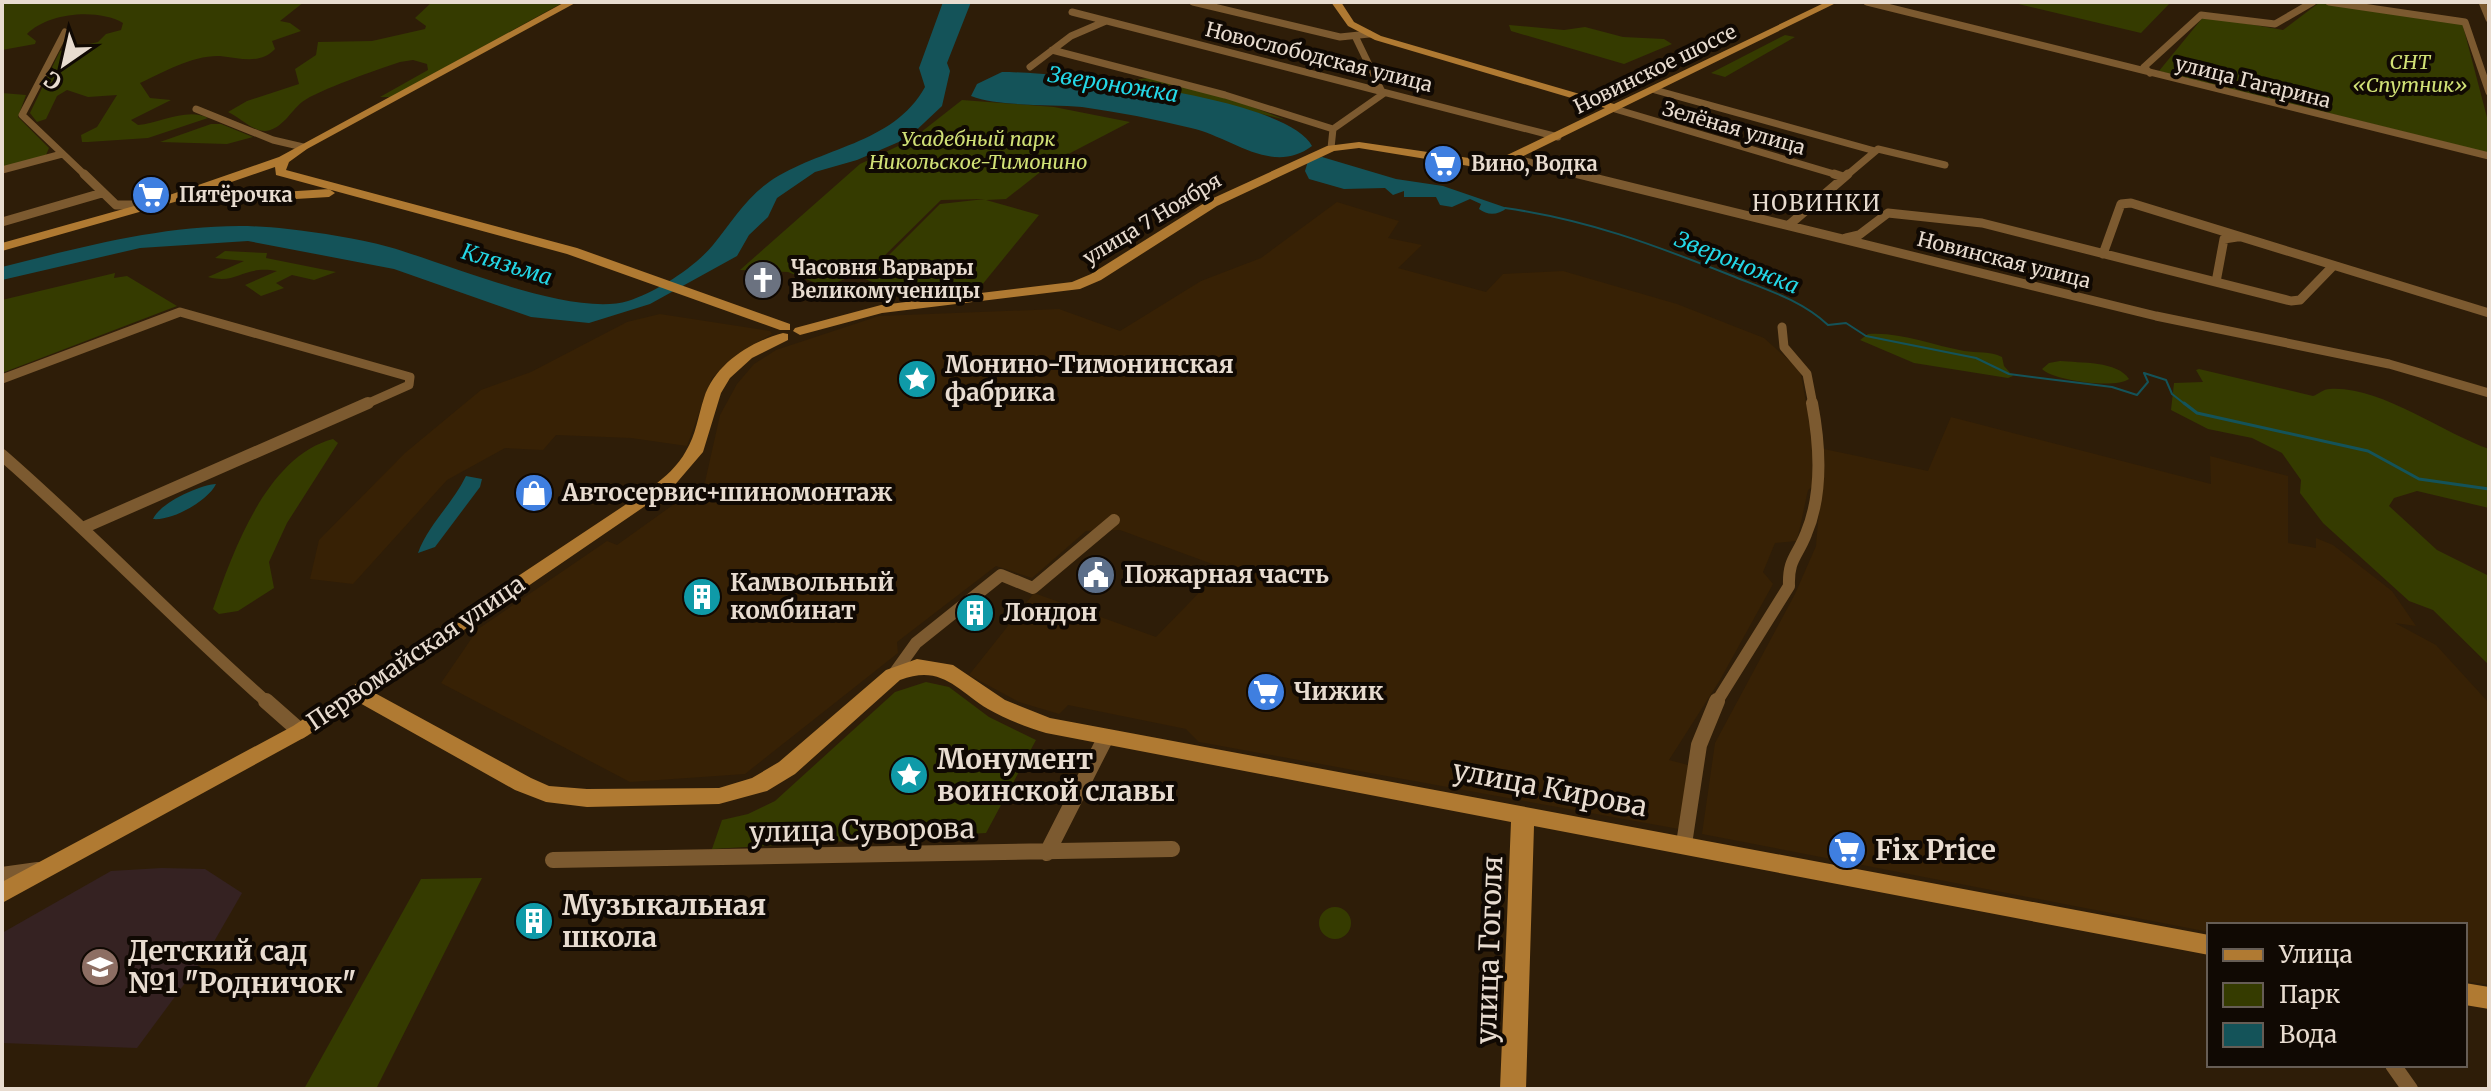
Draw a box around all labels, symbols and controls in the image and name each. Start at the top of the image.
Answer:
street label: Новослободская улица [1203,16,1435,97]
street label: Новинское шоссе [1570,18,1740,119]
north arrow [24,24,104,104]
park label: СНТ «Спутник» [2352,49,2468,97]
street label: улица Гагарина [2173,50,2334,113]
water label: Звероножка [1046,60,1180,108]
text: С [39,65,67,96]
street label: Зелёная улица [1660,95,1809,160]
park label: Усадебный парк Никольское-Тимонино [869,126,1087,174]
supermarket icon: Вино, Водка [1422,143,1464,185]
place label: Вино, Водка [1471,151,1598,177]
street label: улица 7 Ноября [1078,167,1226,270]
supermarket icon: Пятёрочка [130,174,172,216]
place label: Пятёрочка [179,182,293,207]
district label: НОВИНКИ [1752,189,1882,217]
water label: Звероножка [1671,224,1803,300]
street label: Новинская улица [1915,226,2094,293]
water label: Клязьма [458,237,556,291]
place label: Часовня Варвары Великомученицы [791,255,980,303]
church icon: Часовня Варвары Великомученицы [742,259,784,301]
place label: Монино-Тимонинская фабрика [945,349,1234,408]
place icon: Монино-Тимонинская фабрика [896,358,938,400]
shop icon: Автосервис+шиномонтаж [513,472,555,514]
place label: Автосервис+шиномонтаж [561,477,893,508]
public building icon: Пожарная часть [1075,554,1117,596]
place label: Пожарная часть [1124,559,1329,590]
place label: Камвольный комбинат [730,567,894,626]
street label: Первомайская улица [301,568,531,737]
building icon: Камвольный комбинат [681,576,723,618]
building icon: Лондон [954,592,996,634]
place label: Лондон [1003,597,1098,628]
supermarket icon: Чижик [1245,671,1287,713]
place label: Чижик [1294,676,1384,707]
place label: Монумент воинской славы [937,741,1175,809]
street label: улица Кирова [1450,751,1650,825]
place icon: Монумент воинской славы [888,754,930,796]
street label: улица Суворова [749,810,975,850]
supermarket icon: Fix Price [1826,829,1868,871]
place label: Fix Price [1875,832,1996,868]
street label: улица Гоголя [1468,855,1510,1045]
place label: Музыкальная школа [562,887,766,955]
building icon: Музыкальная школа [513,900,555,942]
legend [2207,923,2467,1067]
place label: Детский сад №1 "Родничок" [128,933,356,1001]
text: Улица [2278,939,2353,970]
school or university icon: Детский сад №1 "Родничок" [79,946,121,988]
text: Парк [2279,979,2340,1010]
text: Вода [2279,1019,2337,1050]

